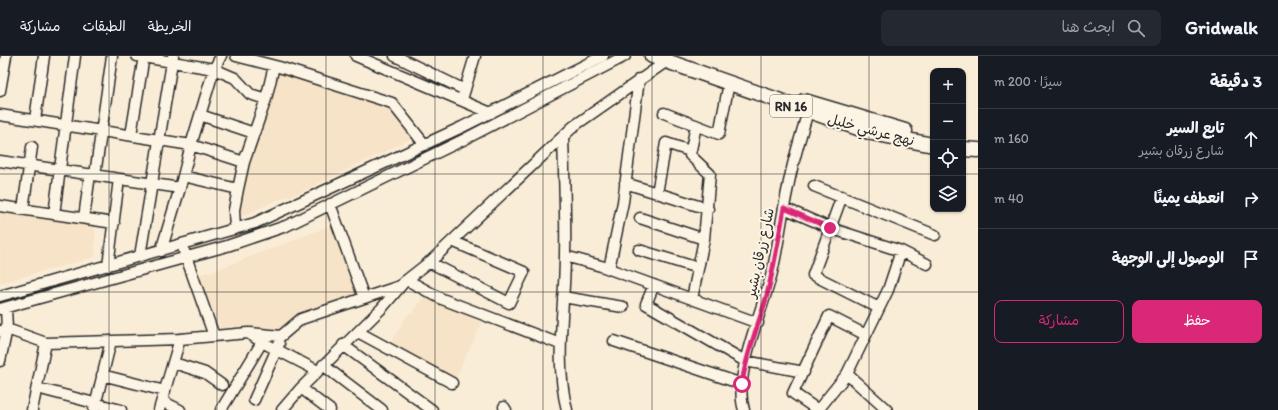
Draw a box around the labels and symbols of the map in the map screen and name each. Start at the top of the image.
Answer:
road number: RN 16 [770,95,812,117]
street label: نهج عرشي خليل [825,110,916,154]
street label: شارع زرقان بشير [742,206,779,301]
route end [821,219,839,237]
route start [733,375,751,393]

